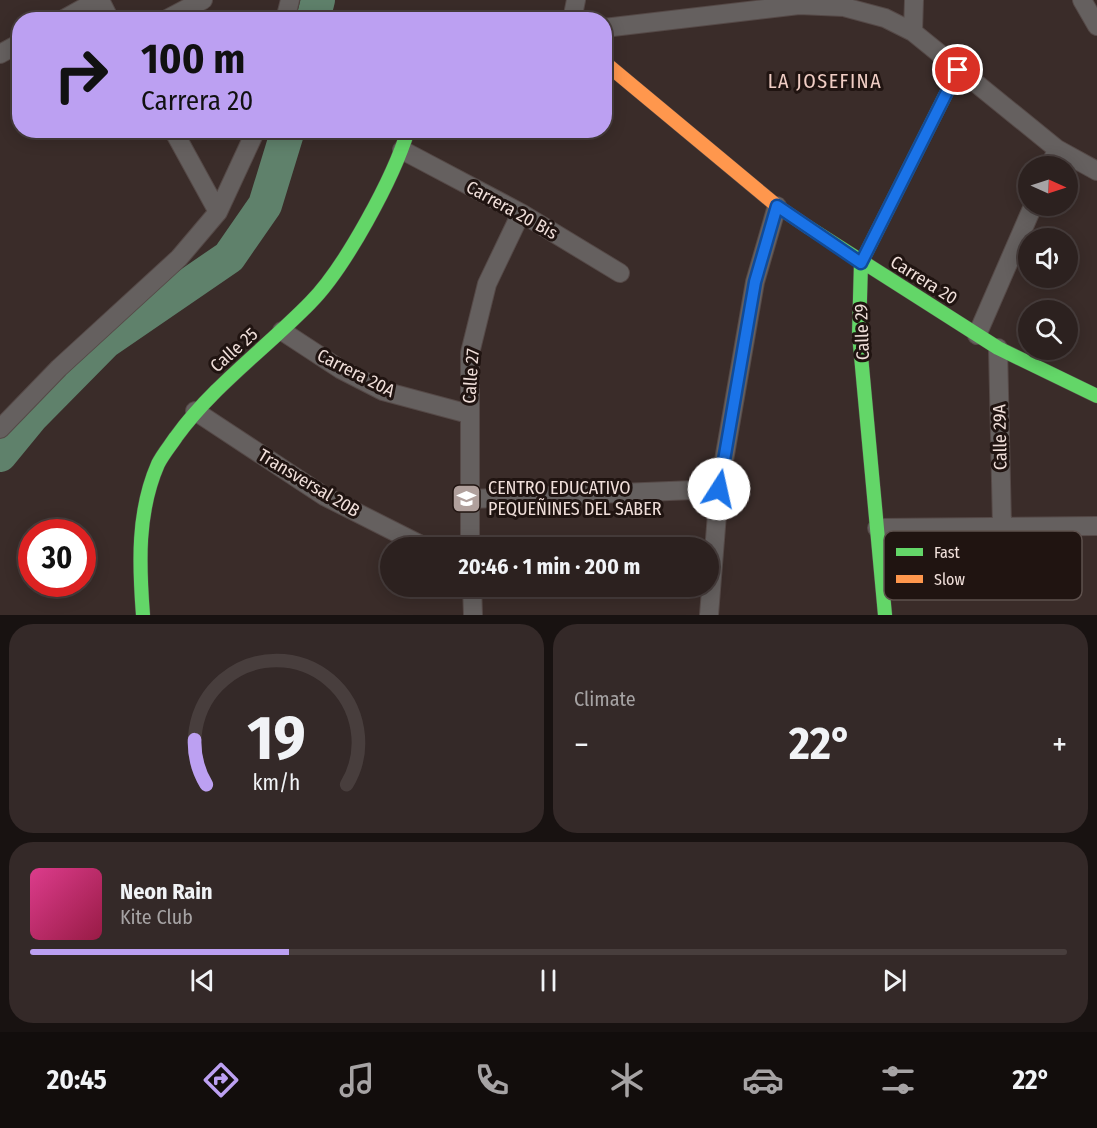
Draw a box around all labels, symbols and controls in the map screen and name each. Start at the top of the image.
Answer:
text: 100 m [141,34,245,84]
icon: right [42,36,120,114]
pin [932,44,983,95]
icon: arrive [941,53,974,86]
district label: LA JOSEFINA [768,69,882,93]
text: Carrera 20 [141,85,253,117]
north arrow [1018,156,1078,216]
map controls [1018,156,1078,360]
street label: Carrera 20 Bis [462,176,562,244]
button: sound [1018,228,1078,288]
street label: Carrera 20 [886,251,962,309]
button: search [1018,300,1078,360]
street label: Calle 29 [850,303,874,361]
street label: Calle 25 [206,323,262,377]
street label: Carrera 20A [313,344,399,402]
street label: Calle 27 [458,348,484,404]
street label: Calle 29A [988,403,1012,470]
street label: Transversal 20B [254,444,364,522]
position arrow [687,457,751,521]
place label: CENTRO EDUCATIVO PEQUEÑINES DEL SABER [488,477,662,520]
school or university icon: CENTRO EDUCATIVO PEQUEÑINES DEL SABER [451,482,483,514]
speed limit sign: 30 [18,519,96,597]
legend [884,531,1082,600]
text: Fast [934,543,961,562]
text: 20:46 · 1 min · 200 m [459,553,640,580]
text: Slow [934,570,965,589]
text: Climate [574,687,636,711]
text: 19 [247,701,306,776]
text: 22° [789,717,852,771]
text: − [574,725,589,765]
text: + [1052,725,1067,765]
text: km/h [253,771,300,797]
text: Neon Rain [120,878,213,905]
text: Kite Club [120,905,193,929]
icon: previous [186,964,219,997]
icon: pause [532,964,565,997]
icon: next [878,964,911,997]
icon: directions [200,1059,242,1101]
icon: music [336,1059,378,1101]
icon: phone [471,1059,513,1101]
icon: climate [606,1059,648,1101]
icon: car [742,1059,784,1101]
icon: filters [877,1059,919,1101]
text: 20:45 [47,1064,107,1096]
text: 22° [1013,1064,1050,1096]

